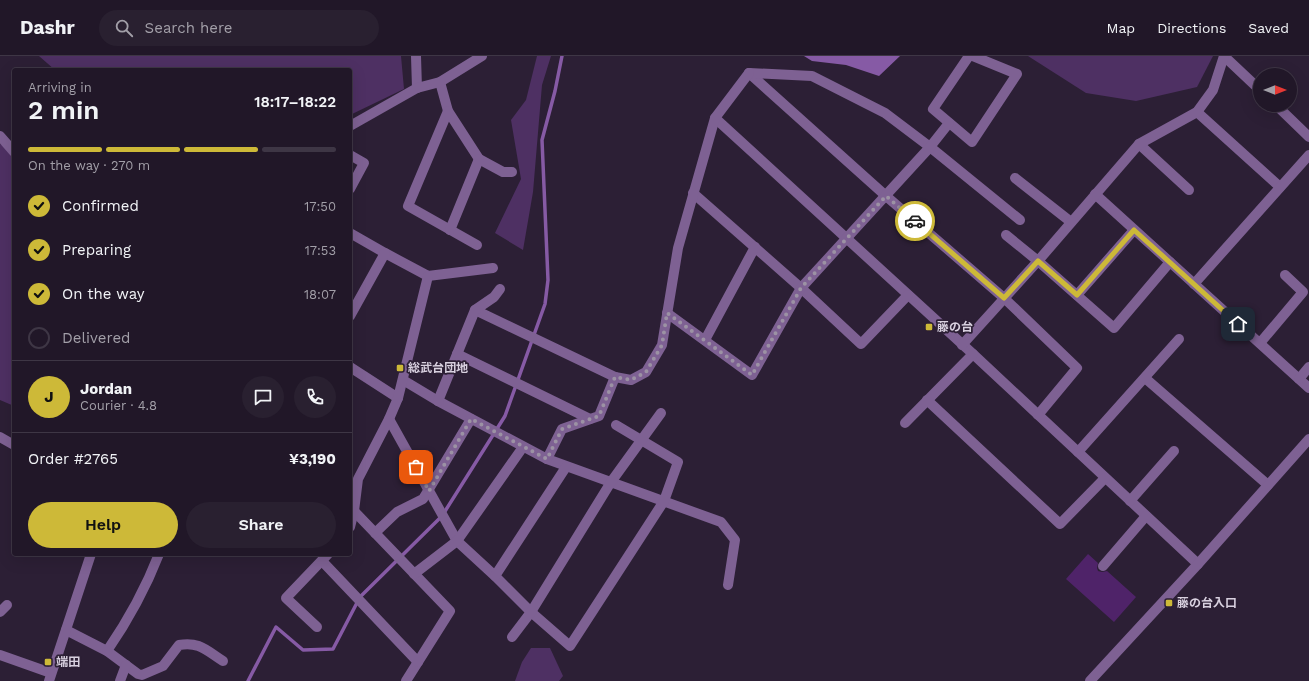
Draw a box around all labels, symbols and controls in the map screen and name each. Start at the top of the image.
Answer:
search box [99,10,379,46]
text: Dashr [20,16,75,39]
icon: search [113,17,135,39]
text: Search here [145,19,233,37]
text: Map [1107,20,1135,36]
text: Directions [1157,20,1226,36]
text: Saved [1248,20,1289,36]
north arrow [1253,68,1297,112]
map controls [1253,68,1297,112]
text: Arriving in [28,80,92,95]
text: 18:17–18:22 [254,93,336,111]
text: 2 min [28,95,99,125]
text: On the way · 270 m [28,158,150,173]
icon: check [28,195,50,217]
text: Confirmed [62,197,139,215]
text: 17:50 [304,199,336,214]
courier [895,201,935,241]
icon: car [904,210,926,232]
icon: check [28,239,50,261]
text: Preparing [62,241,131,259]
text: 17:53 [305,243,336,258]
icon: check [28,283,50,305]
text: On the way [62,285,144,303]
text: 18:07 [304,287,336,302]
pin [1221,307,1255,341]
icon: home [1227,313,1249,335]
place label: 藤の台 [937,320,973,334]
marker: 藤の台 [924,322,934,332]
text: Delivered [62,329,130,347]
place label: 総武台団地 [408,361,468,375]
marker: 総武台団地 [395,363,405,373]
button: chat [242,376,284,418]
button: phone [294,376,336,418]
text: Jordan [80,380,132,398]
text: J [44,388,54,406]
text: Courier · 4.8 [80,398,157,413]
text: Order #2765 [28,450,118,468]
text: ¥3,190 [289,450,336,468]
pin [399,450,433,484]
icon: bag [405,456,427,478]
button: Help [28,502,178,548]
button: Share [186,502,336,548]
place label: 藤の台入口 [1177,596,1237,610]
marker: 藤の台入口 [1164,598,1174,608]
place label: 端田 [56,655,80,669]
marker: 端田 [43,657,53,667]

